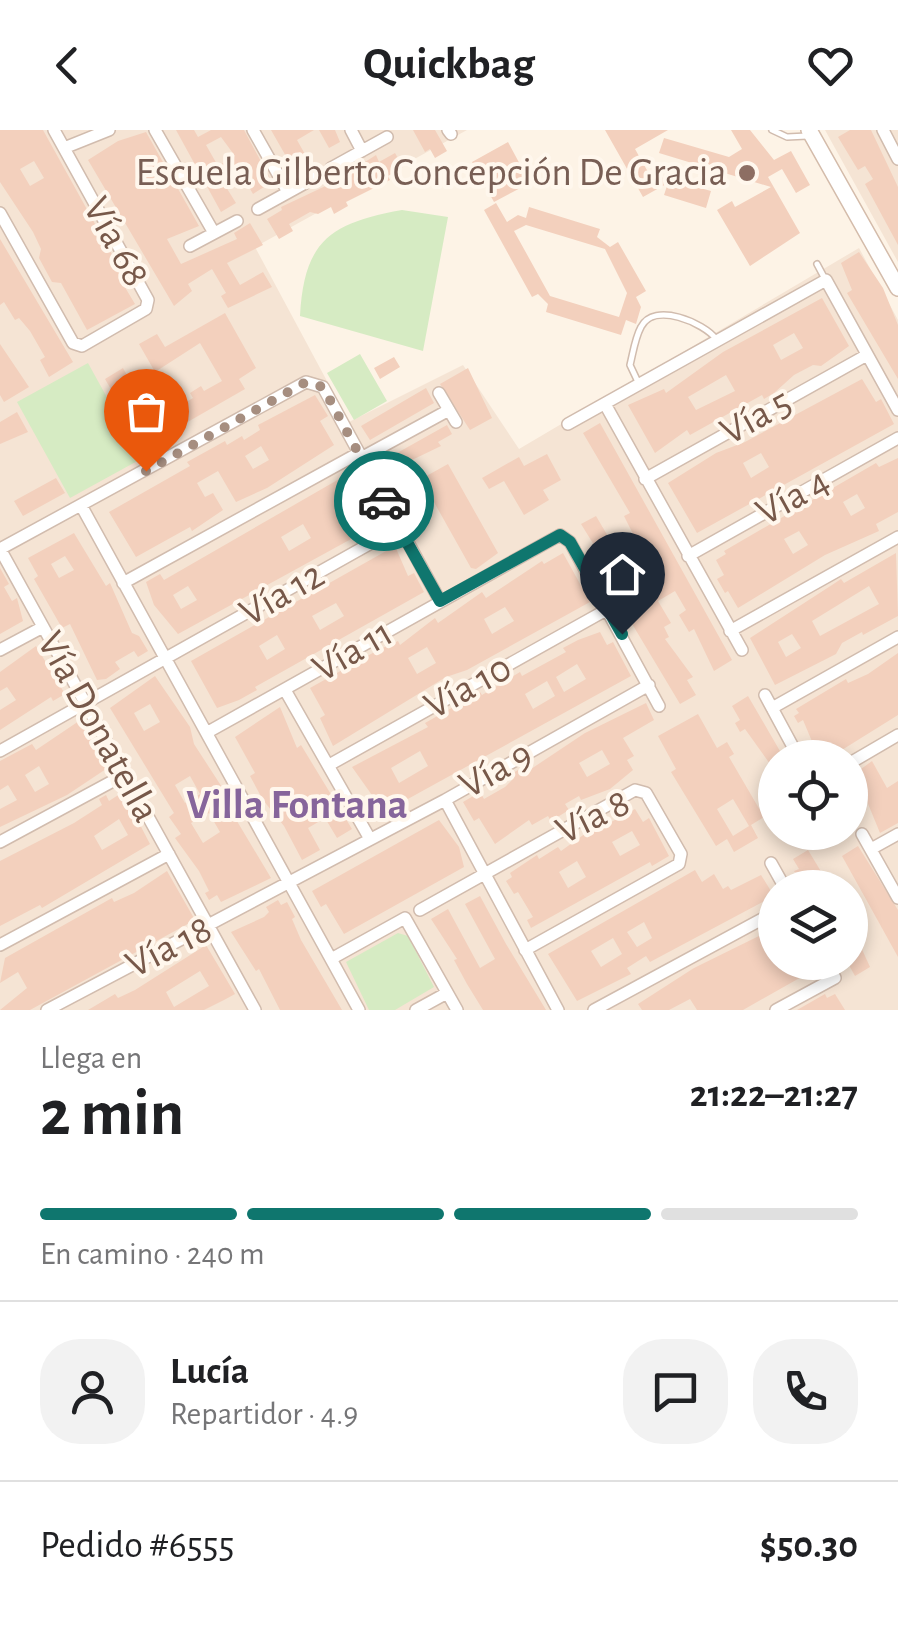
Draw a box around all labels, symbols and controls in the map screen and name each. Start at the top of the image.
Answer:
icon: back [40,38,95,93]
icon: heart [803,38,858,93]
text: Quickbag [363,42,535,87]
place label: Escuela Gilberto Concepción De Gracia [136,153,727,193]
marker: Escuela Gilberto Concepción De Gracia [736,162,758,184]
street label: Vía 68 [75,191,157,293]
pin [104,369,189,472]
street label: Vía 5 [714,382,798,452]
icon: bag [119,384,174,439]
courier [334,451,434,551]
street label: Vía 4 [750,461,836,533]
icon: car [357,474,412,529]
pin [580,532,665,635]
icon: home [595,547,650,602]
street label: Vía 12 [233,554,331,634]
street label: Vía 11 [306,612,400,690]
street label: Vía Donatella [30,625,166,829]
street label: Vía 10 [418,647,518,727]
street label: Vía 9 [453,734,539,806]
map controls [758,740,868,980]
button: locate [758,740,868,850]
street label: Vía 8 [550,782,636,852]
district label: Villa Fontana [186,784,408,826]
button: layers [758,870,868,980]
street label: Vía 18 [120,909,218,985]
text: Llega en [40,1042,142,1074]
text: 21:22–21:27 [690,1076,858,1114]
text: 2 min [40,1082,184,1147]
text: En camino · 240 m [40,1238,265,1270]
button: person [40,1339,145,1444]
button: chat [623,1339,728,1444]
button: phone [753,1339,858,1444]
text: Lucía [170,1353,249,1391]
text: Repartidor · 4.9 [170,1398,358,1430]
text: Pedido #6555 [40,1527,234,1565]
text: $50.30 [760,1527,858,1565]

